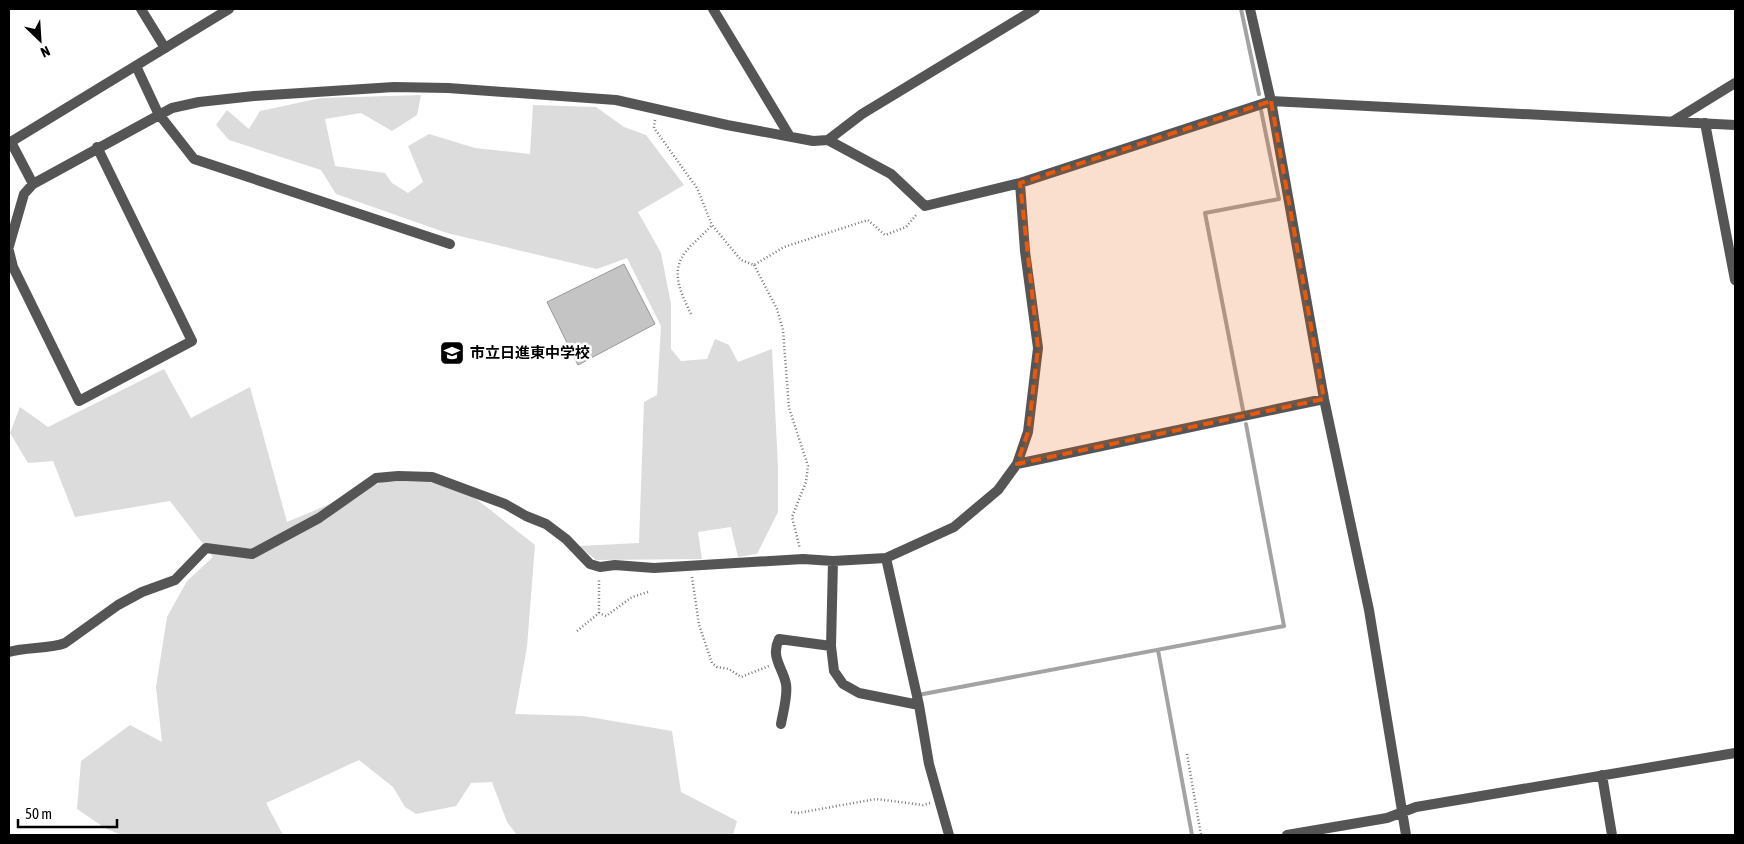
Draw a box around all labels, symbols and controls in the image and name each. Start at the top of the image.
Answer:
north arrow [15,15,65,65]
text: N [38,43,53,61]
school or university icon: 市立日進東中学校 [439,340,465,366]
place label: 市立日進東中学校 [470,344,590,361]
scale bar [18,796,116,828]
text: 50 m [25,805,52,822]

